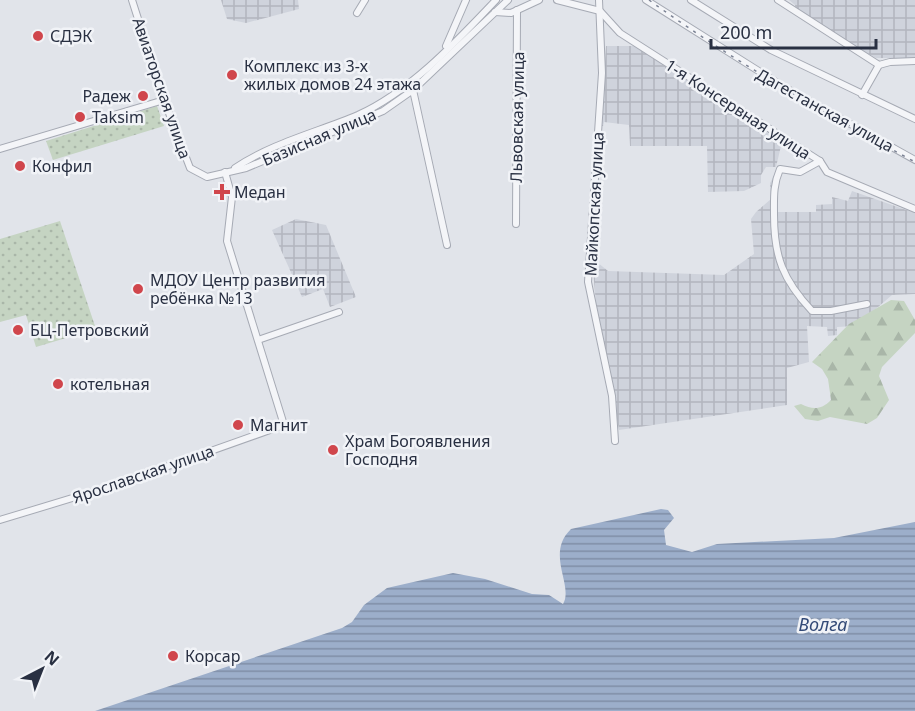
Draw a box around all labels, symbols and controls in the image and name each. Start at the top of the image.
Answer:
scale bar [711,12,876,50]
street label: Авиаторская улица [127,14,197,162]
text: 200 m [720,20,772,44]
place label: СДЭК [50,25,92,47]
marker: СДЭК [31,29,45,43]
street label: Львовская улица [505,51,529,183]
street label: 1-я Консервная улица [661,54,815,164]
place label: Комплекс из 3-х жилых домов 24 этажа [244,55,421,95]
street label: Дагестанская улица [752,63,898,157]
marker: Комплекс из 3-х жилых домов 24 этажа [225,68,239,82]
place label: Радеж [82,85,132,107]
marker: Радеж [136,89,150,103]
street label: Базисная улица [259,103,379,171]
place label: Taksim [92,106,144,128]
marker: Taksim [73,110,87,124]
street label: Майкопская улица [579,131,609,277]
place label: Конфил [32,155,92,177]
marker: Конфил [13,159,27,173]
place label: Медан [234,181,286,203]
marker: Медан [215,185,229,199]
place label: МДОУ Центр развития ребёнка №13 [150,269,326,309]
marker: МДОУ Центр развития ребёнка №13 [131,282,145,296]
place label: БЦ-Петровский [30,319,149,341]
marker: БЦ-Петровский [11,323,25,337]
place label: котельная [70,373,150,395]
marker: котельная [51,377,65,391]
place label: Магнит [250,414,308,436]
marker: Магнит [231,418,245,432]
place label: Храм Богоявления Господня [345,430,490,470]
street label: Ярославская улица [69,439,217,509]
marker: Храм Богоявления Господня [326,443,340,457]
water label: Волга [798,612,848,636]
north arrow [12,639,72,699]
text: N [40,645,64,670]
place label: Корсар [185,645,240,667]
marker: Корсар [166,649,180,663]

